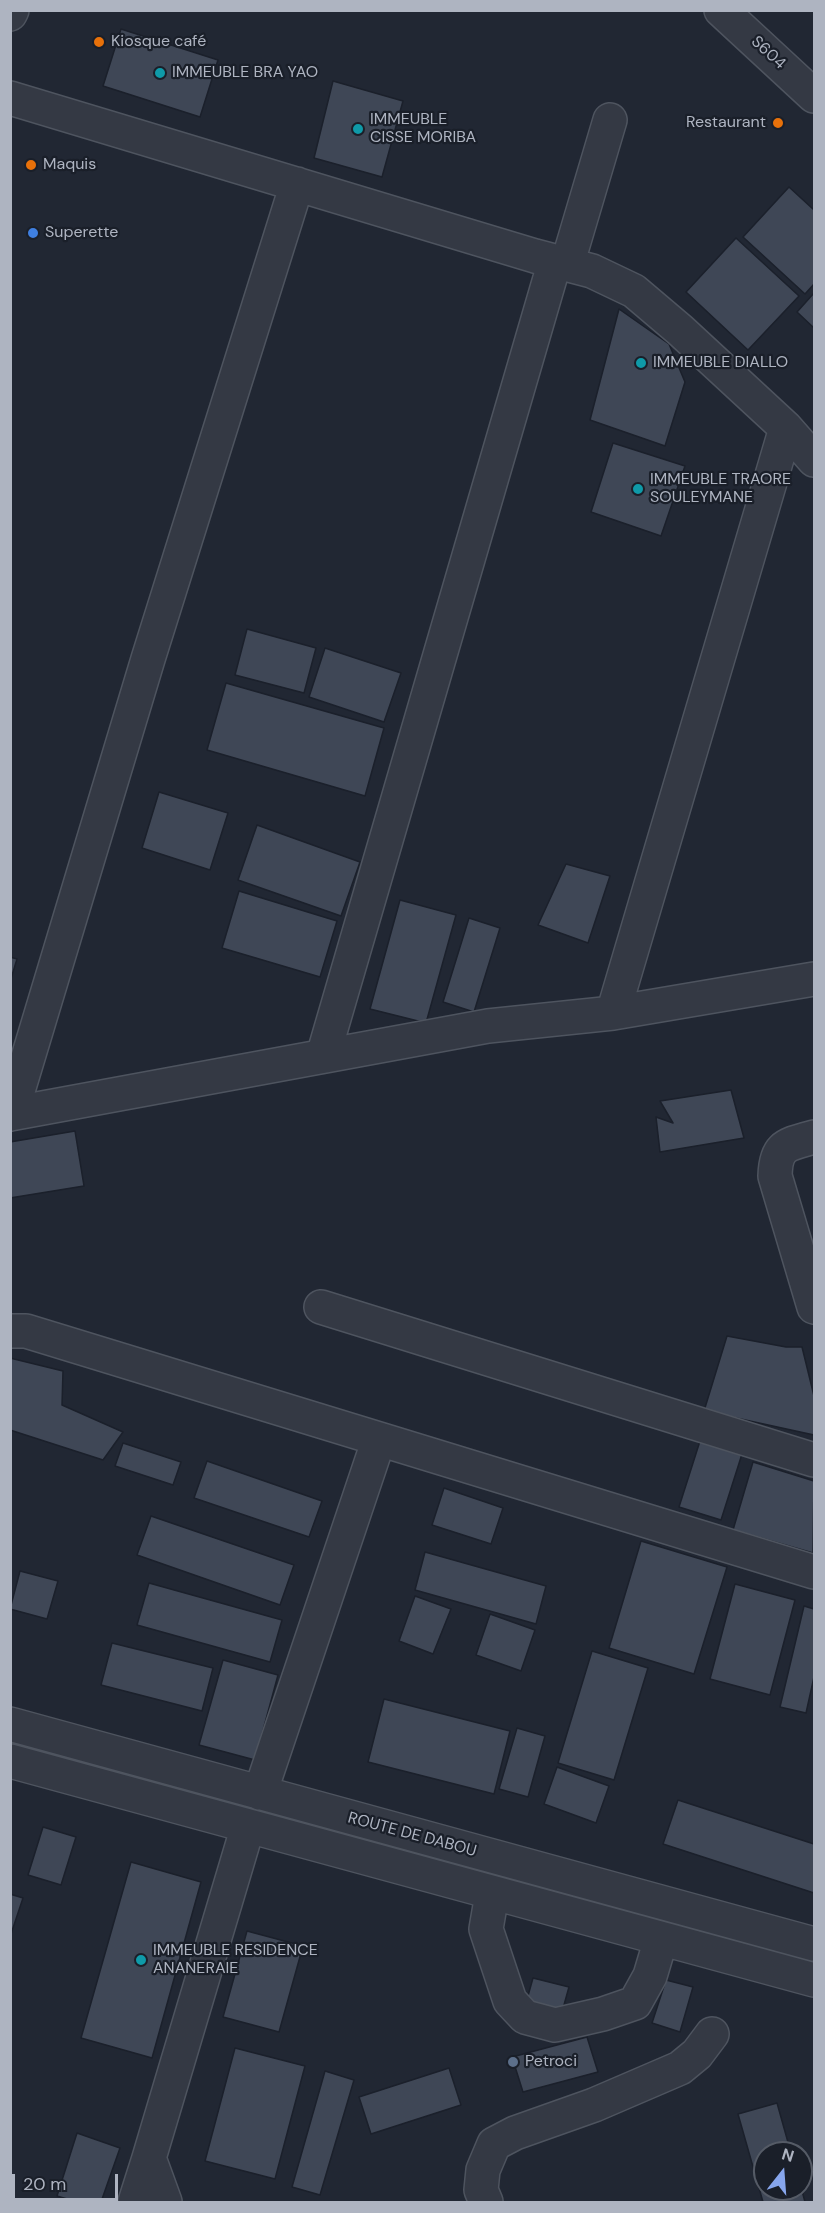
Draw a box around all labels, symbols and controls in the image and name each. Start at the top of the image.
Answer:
place label: Kiosque café [111,32,206,52]
street label: S604 [747,32,789,74]
marker: Kiosque café [92,35,106,49]
place label: IMMEUBLE BRA YAO [172,63,318,83]
marker: IMMEUBLE BRA YAO [153,66,167,80]
place label: IMMEUBLE CISSE MORIBA [370,110,476,148]
place label: Restaurant [686,113,766,133]
marker: Restaurant [771,116,785,130]
marker: IMMEUBLE CISSE MORIBA [351,122,365,136]
place label: Maquis [43,155,96,175]
marker: Maquis [24,158,38,172]
place label: Superette [45,223,118,243]
marker: Superette [26,226,40,240]
place label: IMMEUBLE DIALLO [653,353,788,373]
marker: IMMEUBLE DIALLO [634,356,648,370]
place label: IMMEUBLE TRAORE SOULEYMANE [650,470,791,508]
marker: IMMEUBLE TRAORE SOULEYMANE [631,482,645,496]
street label: ROUTE DE DABOU [346,1809,478,1861]
place label: IMMEUBLE RESIDENCE ANANERAIE [153,1941,318,1979]
marker: IMMEUBLE RESIDENCE ANANERAIE [134,1953,148,1967]
place label: Petroci [525,2052,577,2072]
marker: Petroci [506,2055,520,2069]
north arrow [753,2141,813,2201]
text: N [779,2143,796,2167]
scale bar [15,2162,122,2200]
text: 20 m [23,2172,66,2196]

